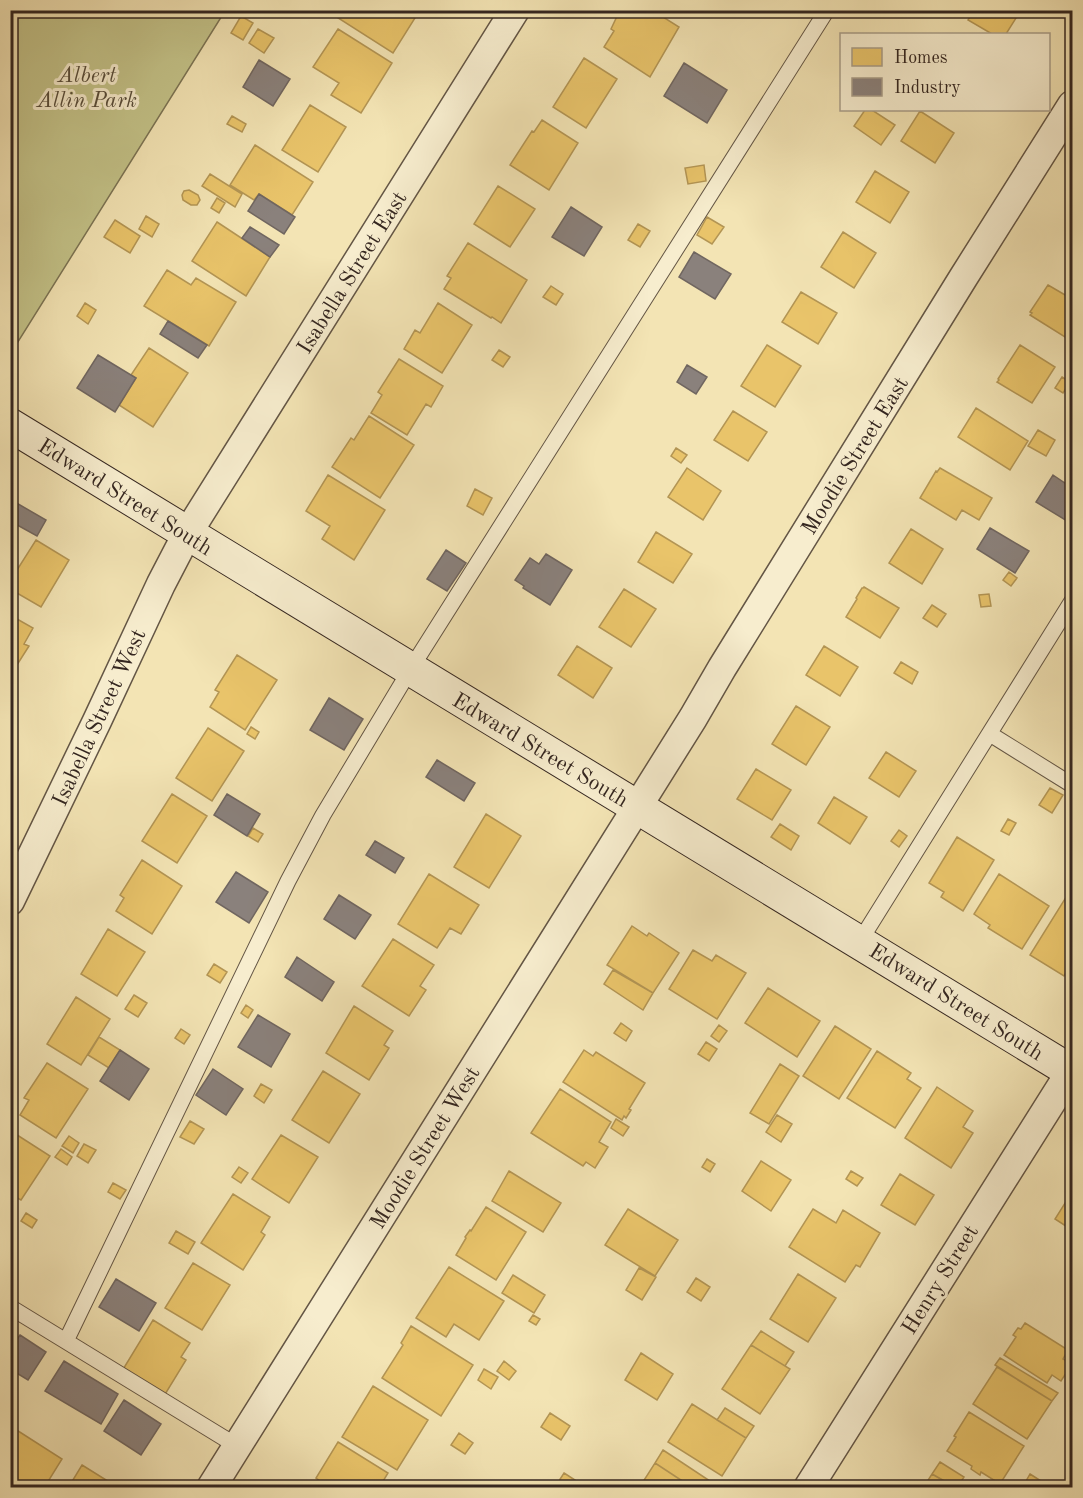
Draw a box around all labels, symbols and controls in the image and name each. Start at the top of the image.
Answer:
legend [840,33,1050,111]
text: Homes [894,49,948,67]
park label: Albert Allin Park [36,65,137,112]
text: Industry [894,79,961,97]
street label: Isabella Street East [294,188,412,358]
street label: Moodie Street East [798,373,913,539]
street label: Edward Street South [34,435,216,560]
street label: Isabella Street West [49,626,150,810]
street label: Edward Street South [448,690,632,812]
street label: Edward Street South [865,940,1047,1065]
street label: Moodie Street West [367,1063,485,1233]
street label: Henry Street [898,1221,983,1339]

